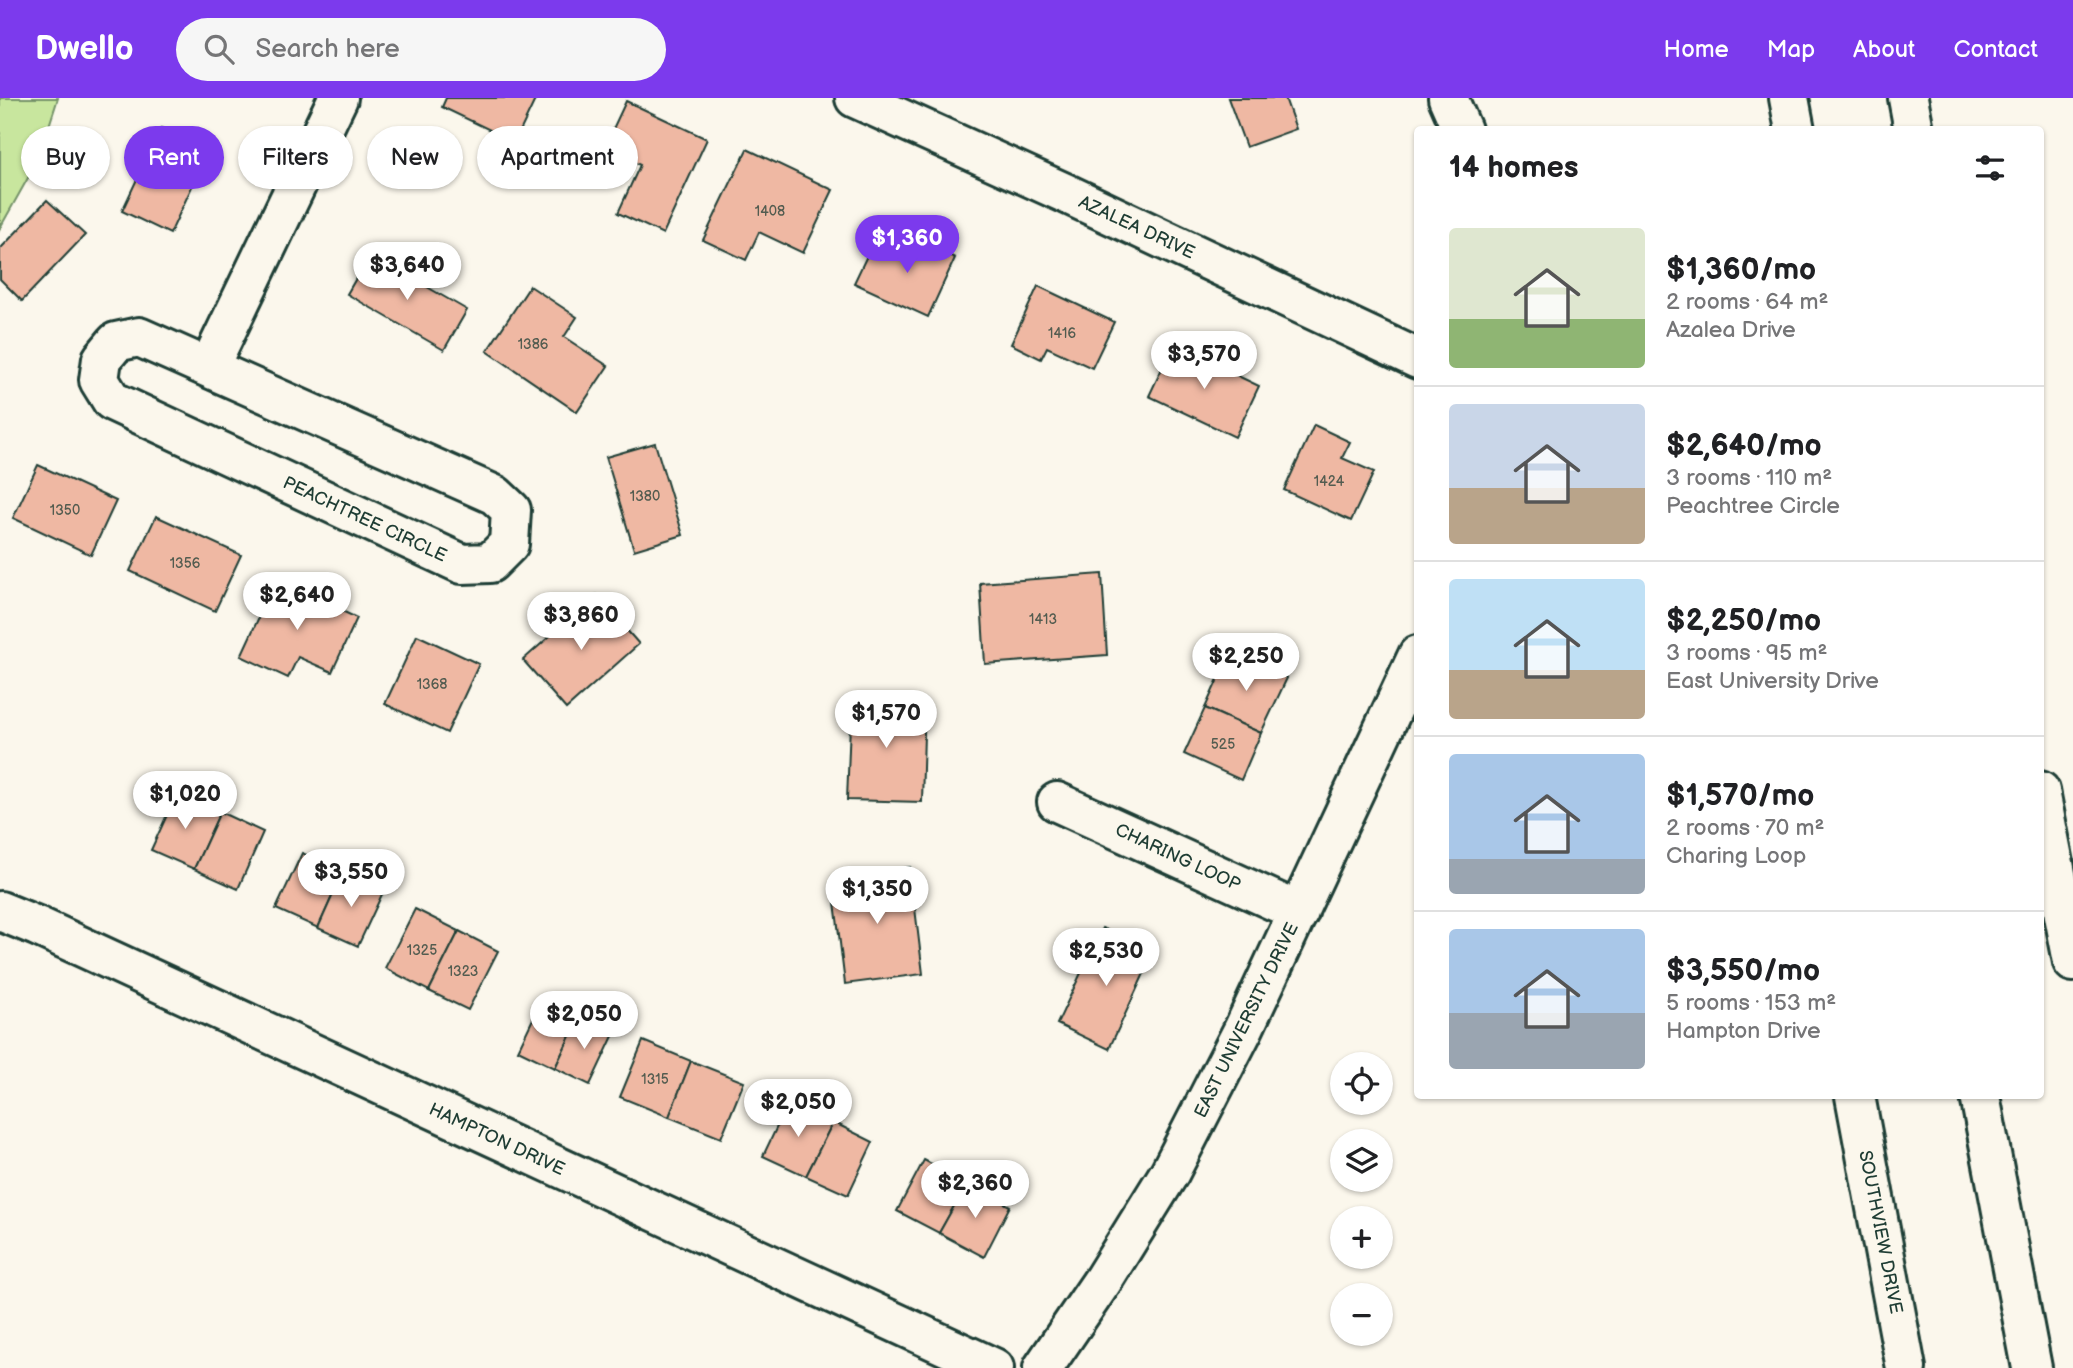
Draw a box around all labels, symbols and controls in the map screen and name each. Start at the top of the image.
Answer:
search box [176,18,666,81]
text: Dwello [35,29,134,69]
icon: search [200,30,238,68]
text: Search here [256,34,400,65]
text: Home [1664,35,1729,64]
text: Map [1767,35,1815,64]
text: About [1853,35,1915,64]
text: Contact [1953,35,2038,64]
chip: Buy [21,126,110,189]
chip: Rent [124,126,224,189]
chip: Filters [238,126,353,189]
chip: New [367,126,463,189]
chip: Apartment [477,126,638,189]
icon: filters [1971,149,2009,187]
text: 14 homes [1449,150,1578,186]
street label: AZALEA DRIVE [1075,191,1198,264]
house number: 1408 [755,203,785,220]
pin: $1,360 [850,216,964,275]
text: $1,360 [871,224,943,252]
pin: $3,640 [350,242,464,302]
text: $3,640 [369,251,445,279]
text: $1,360/mo [1666,252,1816,288]
icon: home [1505,256,1589,340]
text: 2 rooms · 64 m² [1666,288,1828,316]
text: Azalea Drive [1666,316,1796,344]
house number: 1416 [1048,325,1076,342]
pin: $3,570 [1147,331,1261,391]
house number: 1386 [518,336,549,353]
text: $3,570 [1167,340,1241,368]
text: $2,640/mo [1666,428,1822,464]
icon: home [1505,432,1589,516]
text: 3 rooms · 110 m² [1666,464,1832,492]
street label: PEACHTREE CIRCLE [280,472,450,567]
house number: 1424 [1314,473,1345,490]
house number: 1380 [630,488,660,505]
text: Peachtree Circle [1666,492,1840,520]
house number: 1350 [50,502,80,519]
house number: 1356 [170,555,201,572]
pin: $2,640 [240,573,354,632]
text: $2,640 [259,581,335,609]
pin: $3,860 [524,592,638,652]
text: $3,860 [543,601,619,629]
text: $2,250/mo [1666,603,1821,639]
icon: home [1505,607,1589,691]
house number: 1413 [1029,611,1057,628]
pin: $2,250 [1189,634,1303,693]
text: 3 rooms · 95 m² [1666,639,1827,667]
text: $2,250 [1208,642,1284,670]
text: East University Drive [1666,667,1879,695]
house number: 1368 [417,676,447,693]
pin: $1,570 [829,690,943,750]
text: $1,570 [851,699,921,727]
house number: 525 [1211,736,1235,753]
pin: $1,020 [128,772,242,831]
text: $1,570/mo [1666,778,1814,814]
text: $1,020 [149,780,221,808]
icon: home [1505,782,1589,866]
text: 2 rooms · 70 m² [1666,814,1825,842]
street label: CHARING LOOP [1112,819,1244,896]
text: Charing Loop [1666,842,1806,870]
pin: $3,550 [294,850,408,909]
text: $3,550 [314,858,388,886]
pin: $1,350 [820,866,934,926]
text: $1,350 [842,875,912,903]
street label: EAST UNIVERSITY DRIVE [1190,919,1303,1121]
pin: $2,530 [1049,928,1163,988]
text: $2,530 [1068,937,1144,965]
house number: 1325 [407,942,437,959]
text: $3,550/mo [1666,953,1820,989]
icon: home [1505,957,1589,1041]
house number: 1323 [448,963,478,980]
text: 5 rooms · 153 m² [1666,989,1836,1017]
pin: $2,050 [527,992,641,1051]
text: $2,050 [546,1000,622,1028]
text: Hampton Drive [1666,1017,1821,1045]
map controls [1330,1052,1393,1346]
button: locate [1330,1052,1393,1115]
house number: 1315 [641,1071,669,1088]
pin: $2,050 [741,1080,855,1139]
text: $2,050 [760,1088,836,1116]
street label: HAMPTON DRIVE [426,1099,568,1180]
button: layers [1330,1129,1393,1192]
street label: SOUTHVIEW DRIVE [1854,1149,1907,1316]
pin: $2,360 [918,1160,1032,1220]
text: $2,360 [937,1169,1013,1197]
button: + [1330,1206,1393,1269]
button: − [1330,1283,1393,1346]

